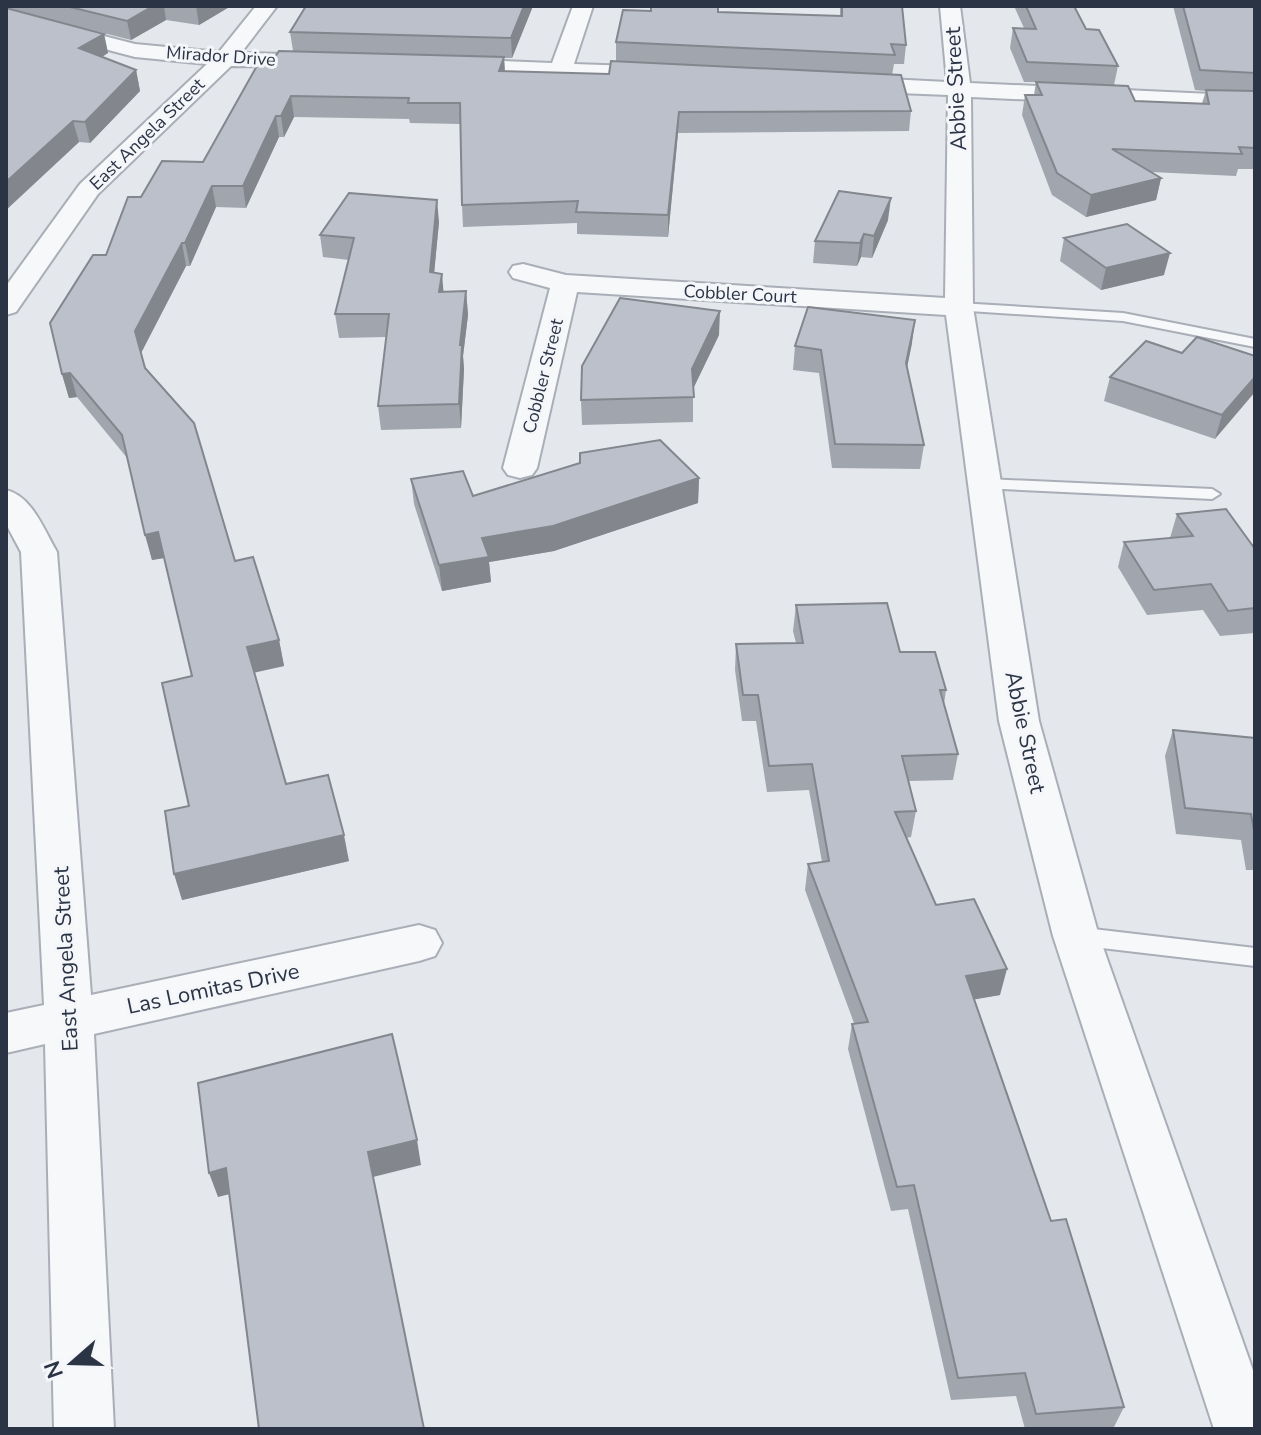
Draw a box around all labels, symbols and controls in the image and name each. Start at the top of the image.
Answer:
street label: Abbie Street [938,26,974,152]
street label: Mirador Drive [165,40,277,72]
street label: East Angela Street [84,72,210,195]
street label: Cobbler Court [683,279,798,309]
street label: Cobbler Street [517,315,569,436]
street label: Abbie Street [997,668,1053,796]
street label: East Angela Street [46,865,86,1052]
street label: Las Lomitas Drive [124,956,302,1022]
north arrow [32,1323,112,1403]
text: N [37,1357,71,1382]

